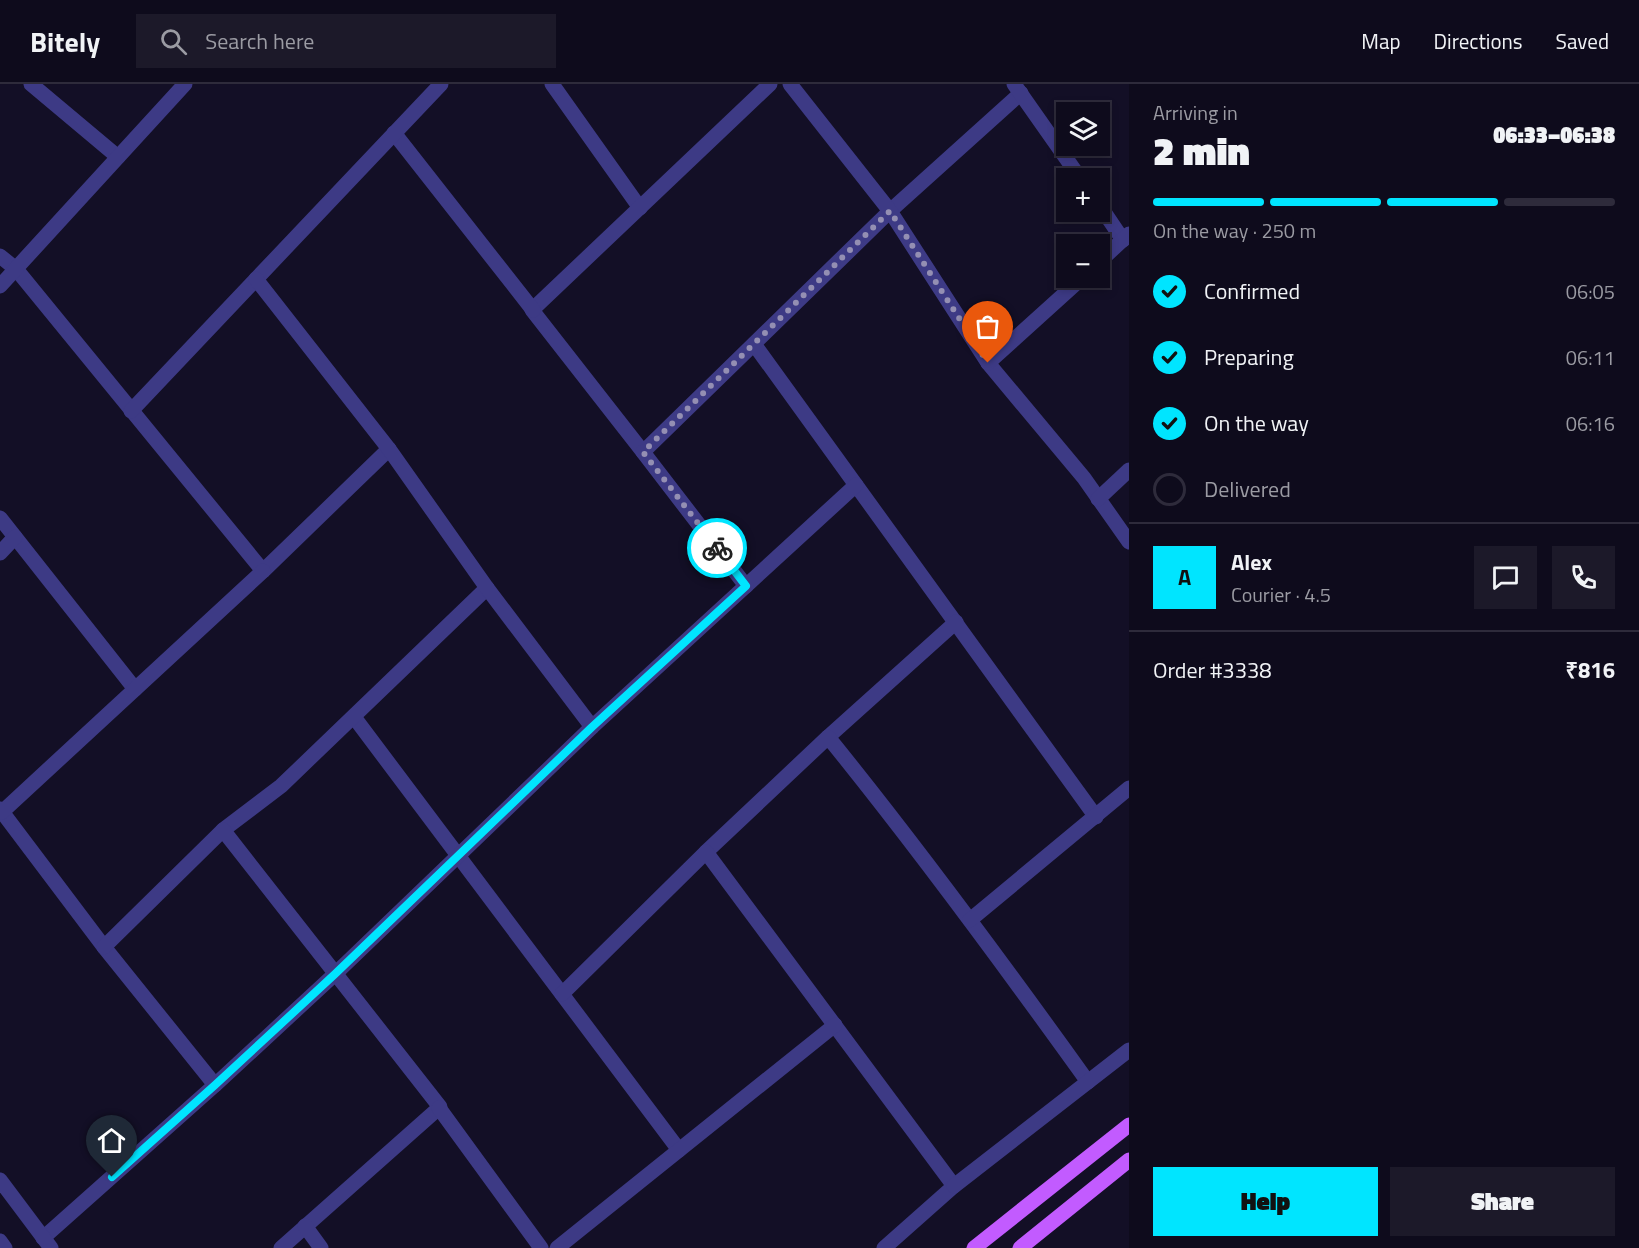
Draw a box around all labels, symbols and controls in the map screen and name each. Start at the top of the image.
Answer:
search box [136,14,556,68]
text: Bitely [30,20,100,63]
text: Search here [205,24,314,58]
icon: search [157,25,190,58]
text: Map [1361,25,1401,57]
text: Directions [1434,25,1523,57]
text: Saved [1556,25,1609,57]
text: Arriving in [1153,97,1238,128]
map controls [1056,102,1110,288]
button: layers [1056,102,1110,156]
text: 06:33–06:38 [1493,118,1615,152]
text: 2 min [1153,121,1250,180]
button: + [1056,168,1110,222]
text: On the way · 250 m [1153,215,1316,246]
button: − [1056,234,1110,288]
text: Confirmed [1204,274,1300,308]
icon: check [1153,275,1186,308]
text: 06:05 [1566,276,1615,307]
pin [962,301,1013,363]
icon: bag [971,310,1004,343]
text: Preparing [1204,340,1294,374]
icon: check [1153,341,1186,374]
text: 06:11 [1566,342,1615,373]
text: On the way [1204,406,1309,440]
icon: check [1153,407,1186,440]
text: 06:16 [1566,408,1615,439]
text: Delivered [1204,472,1291,506]
courier [687,518,747,578]
icon: bike [701,532,734,565]
text: Alex [1231,545,1272,579]
button: chat [1474,546,1537,609]
button: phone [1552,546,1615,609]
text: A [1178,560,1191,594]
text: Courier · 4.5 [1231,579,1331,610]
text: Order #3338 [1153,653,1272,687]
text: ₹816 [1565,653,1615,687]
pin [86,1115,137,1177]
icon: home [95,1124,128,1157]
button: Help [1153,1167,1378,1236]
button: Share [1390,1167,1615,1236]

